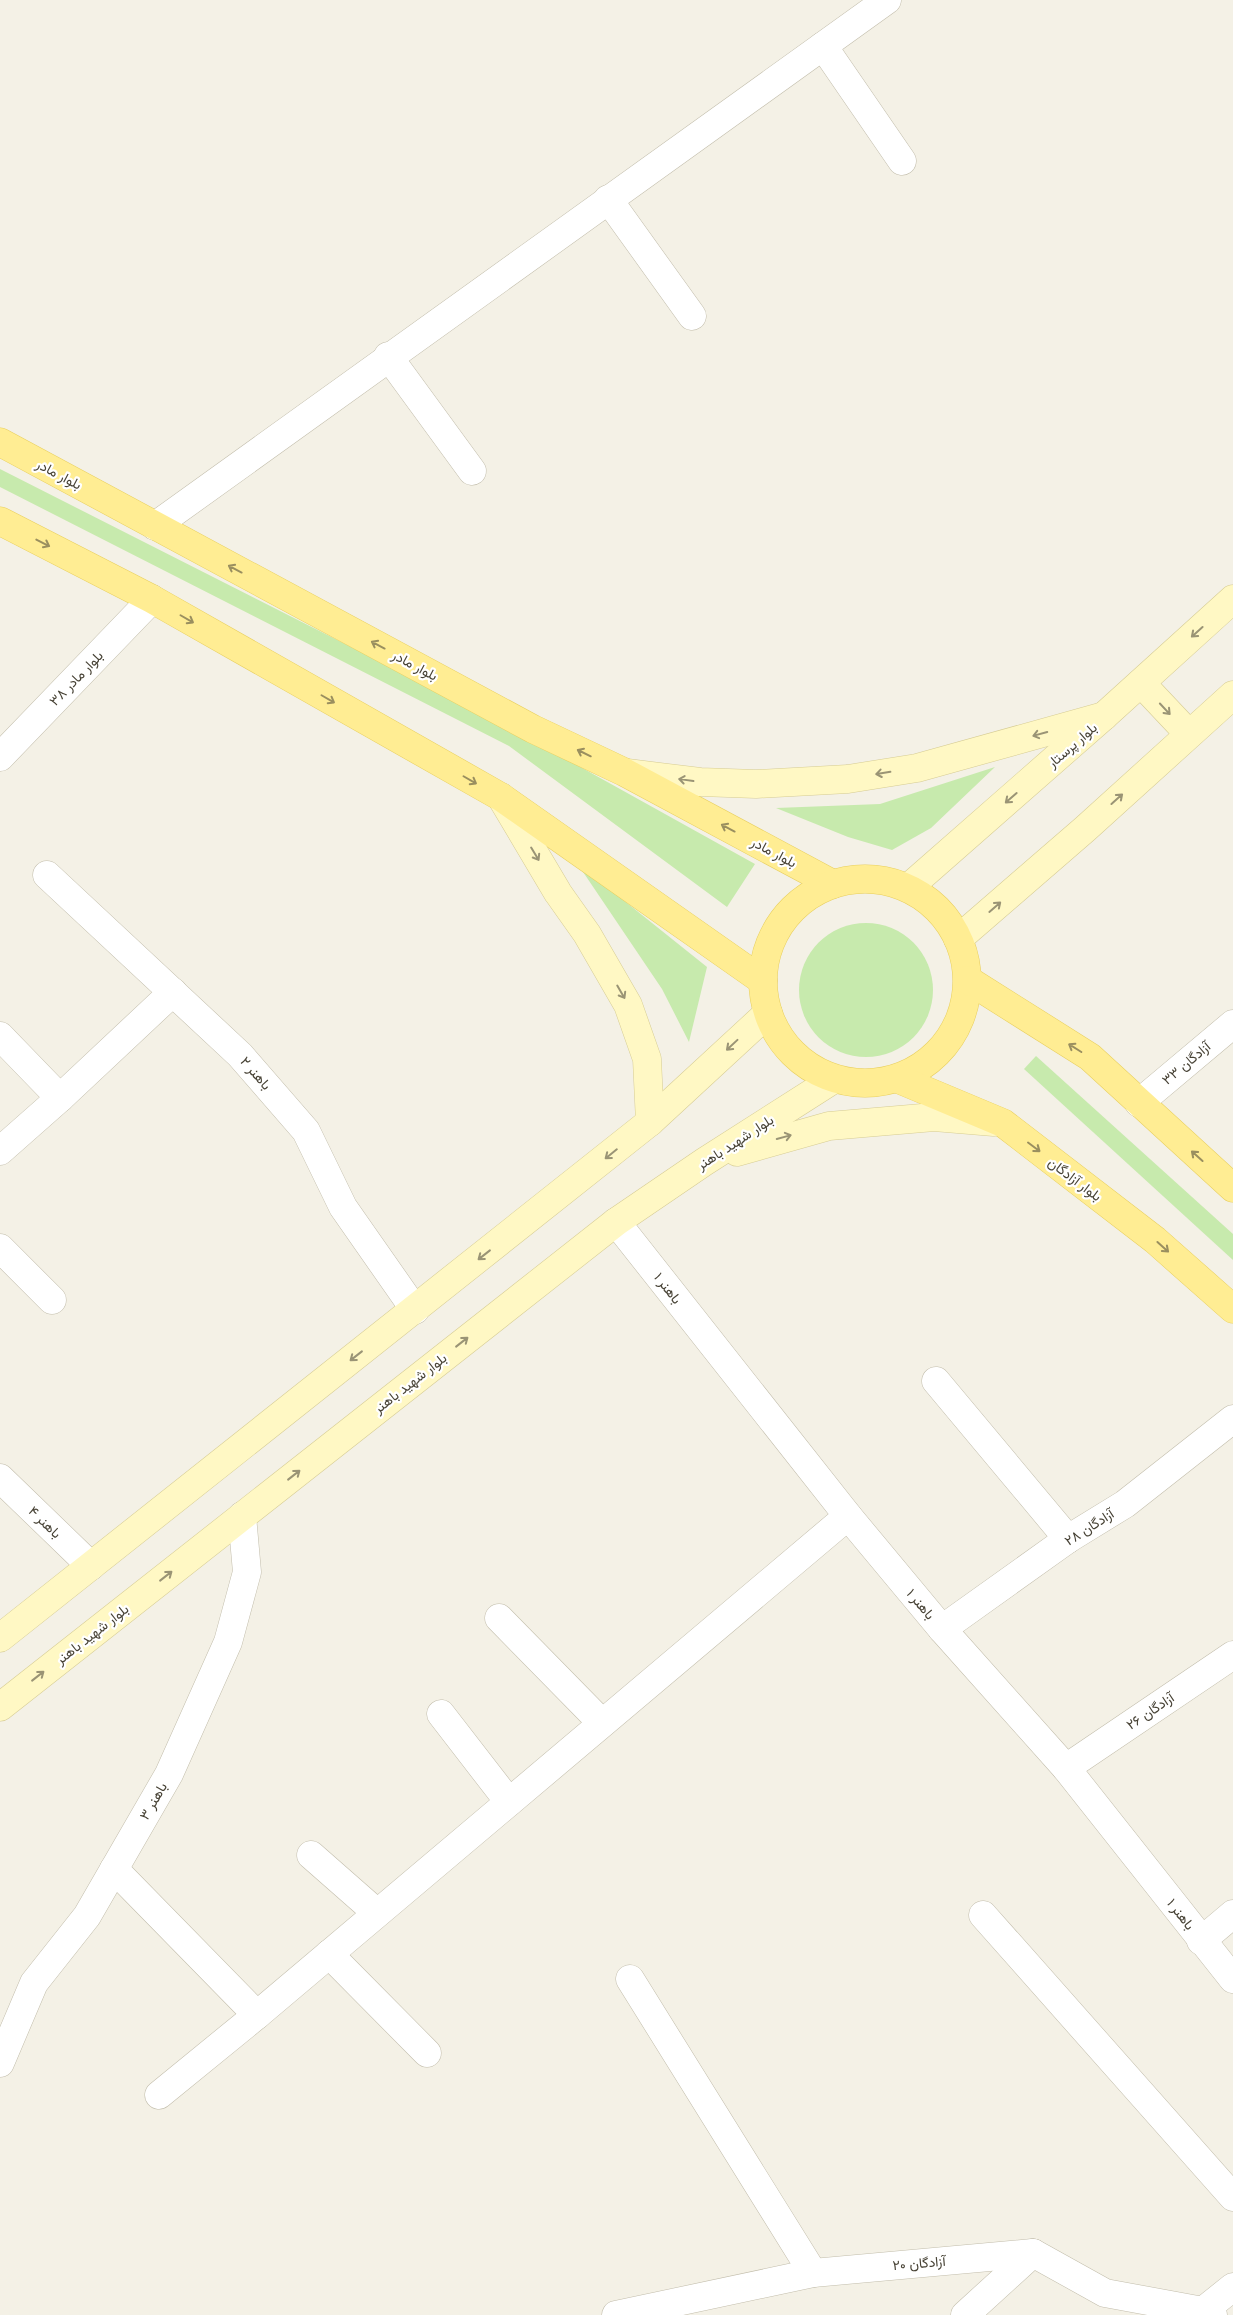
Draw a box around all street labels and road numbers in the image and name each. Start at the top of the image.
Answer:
street label: بلوار مادر [32,454,85,493]
street label: بلوار مادر [388,645,441,684]
street label: بلوار مادر ۳۸ [45,647,107,709]
street label: بلوار پرستار [1043,718,1101,773]
street label: بلوار مادر [747,832,800,871]
street label: آزادگان ۳۳ [1158,1036,1215,1089]
street label: باهنر ۲ [237,1053,275,1093]
street label: بلوار شهید باهنر [692,1110,777,1174]
street label: بلوار آزادگان [1045,1153,1105,1205]
street label: باهنر ۱ [650,1269,686,1307]
street label: بلوار شهید باهنر [369,1349,450,1418]
street label: باهنر ۴ [25,1502,65,1542]
street label: آزادگان ۲۸ [1061,1503,1119,1550]
street label: باهنر ۱ [903,1585,939,1623]
street label: بلوار شهید باهنر [51,1600,132,1669]
street label: آزادگان ۲۶ [1123,1687,1179,1734]
street label: باهنر ۳ [135,1779,171,1823]
street label: باهنر ۱ [1163,1895,1199,1933]
street label: آزادگان ۲۰ [892,2252,948,2274]

